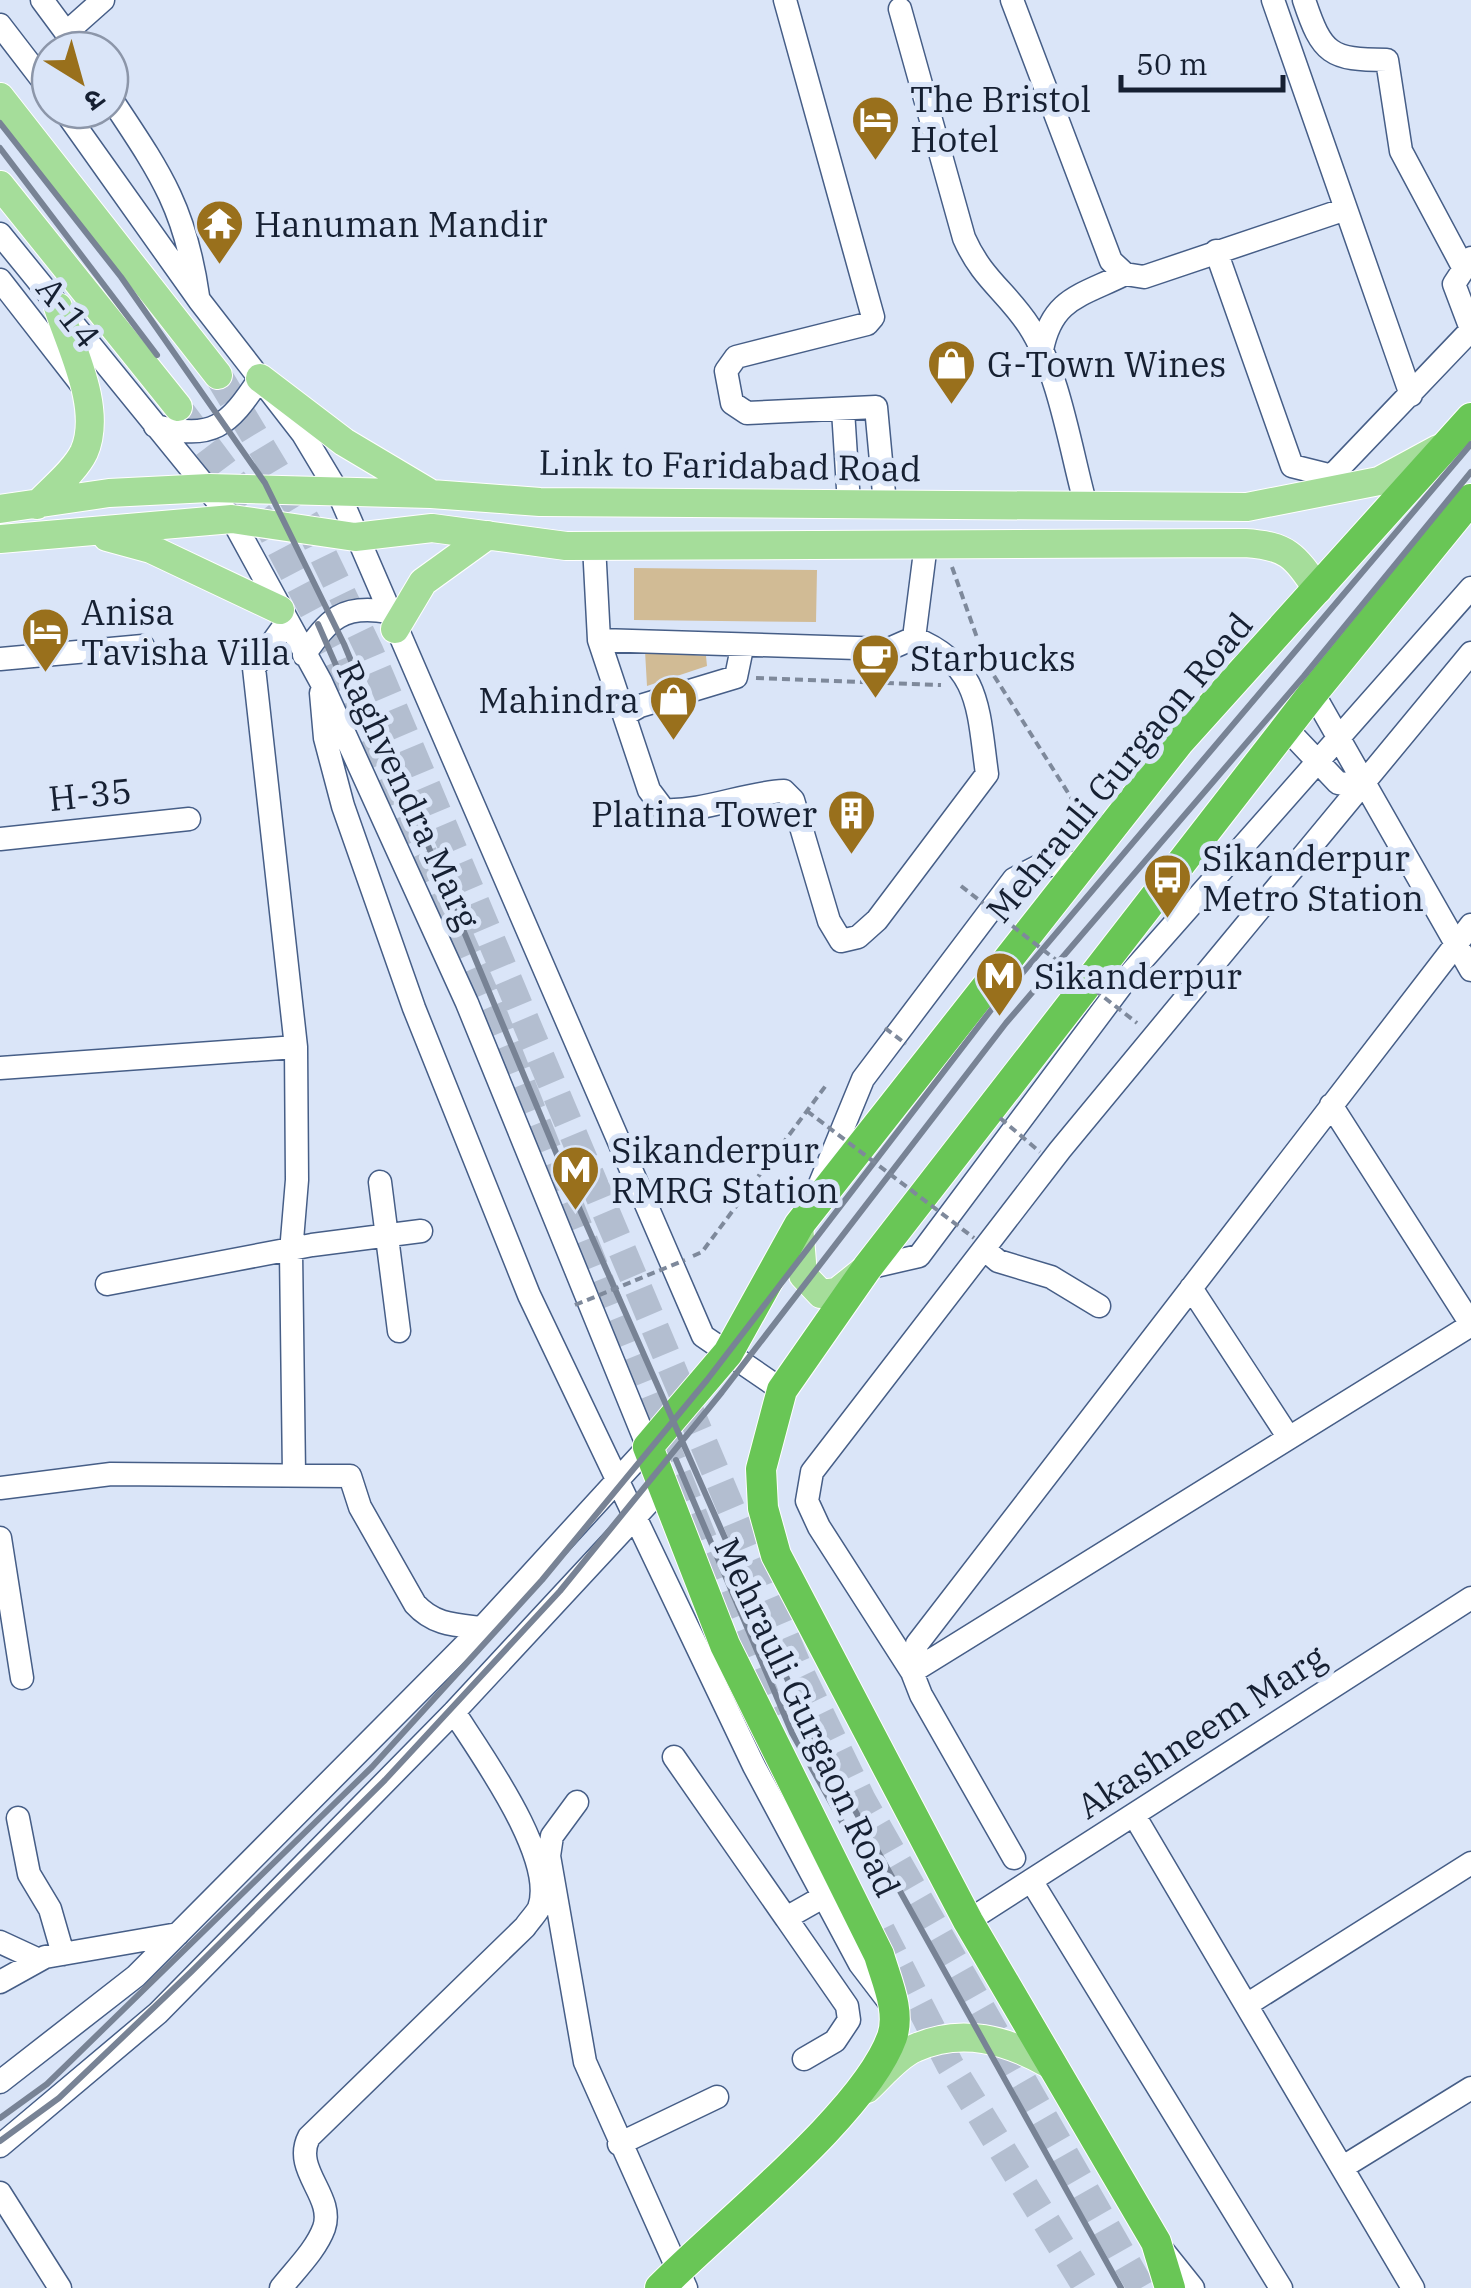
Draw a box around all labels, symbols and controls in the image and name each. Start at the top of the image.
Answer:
north arrow [30,30,130,130]
scale bar [1121,30,1284,92]
text: 50 m [1136,44,1208,83]
place label: The Bristol Hotel [910,76,1091,162]
text: उ [77,81,113,120]
hotel icon: The Bristol Hotel [849,93,901,161]
temple icon: Hanuman Mandir [193,198,245,266]
place label: Hanuman Mandir [254,201,548,247]
street label: A-14 [27,267,111,357]
shop icon: G-Town Wines [926,338,978,406]
place label: G-Town Wines [987,341,1226,387]
street label: Link to Faridabad Road [538,439,922,491]
place label: Anisa Tavisha Villa [81,589,291,675]
street label: Mehrauli Gurgaon Road [976,602,1262,932]
hotel icon: Anisa Tavisha Villa [20,606,72,674]
cafe icon: Starbucks [849,632,901,700]
place label: Starbucks [910,635,1076,681]
street label: Raghvendra Marg [327,654,491,936]
shop icon: Mahindra [648,674,700,742]
place label: Mahindra [478,677,639,723]
street label: H-35 [46,767,134,821]
building icon: Platina Tower [826,788,878,856]
place label: Platina Tower [591,791,817,837]
place label: Sikanderpur Metro Station [1202,835,1424,921]
bus stop icon: Sikanderpur Metro Station [1141,852,1193,920]
metro station icon: Sikanderpur [973,950,1025,1018]
place label: Sikanderpur [1034,953,1242,999]
place label: Sikanderpur RMRG Station [611,1127,839,1213]
metro station icon: Sikanderpur RMRG Station [550,1144,602,1212]
street label: Mehrauli Gurgaon Road [705,1530,911,1904]
street label: Akashneem Marg [1068,1633,1334,1829]

